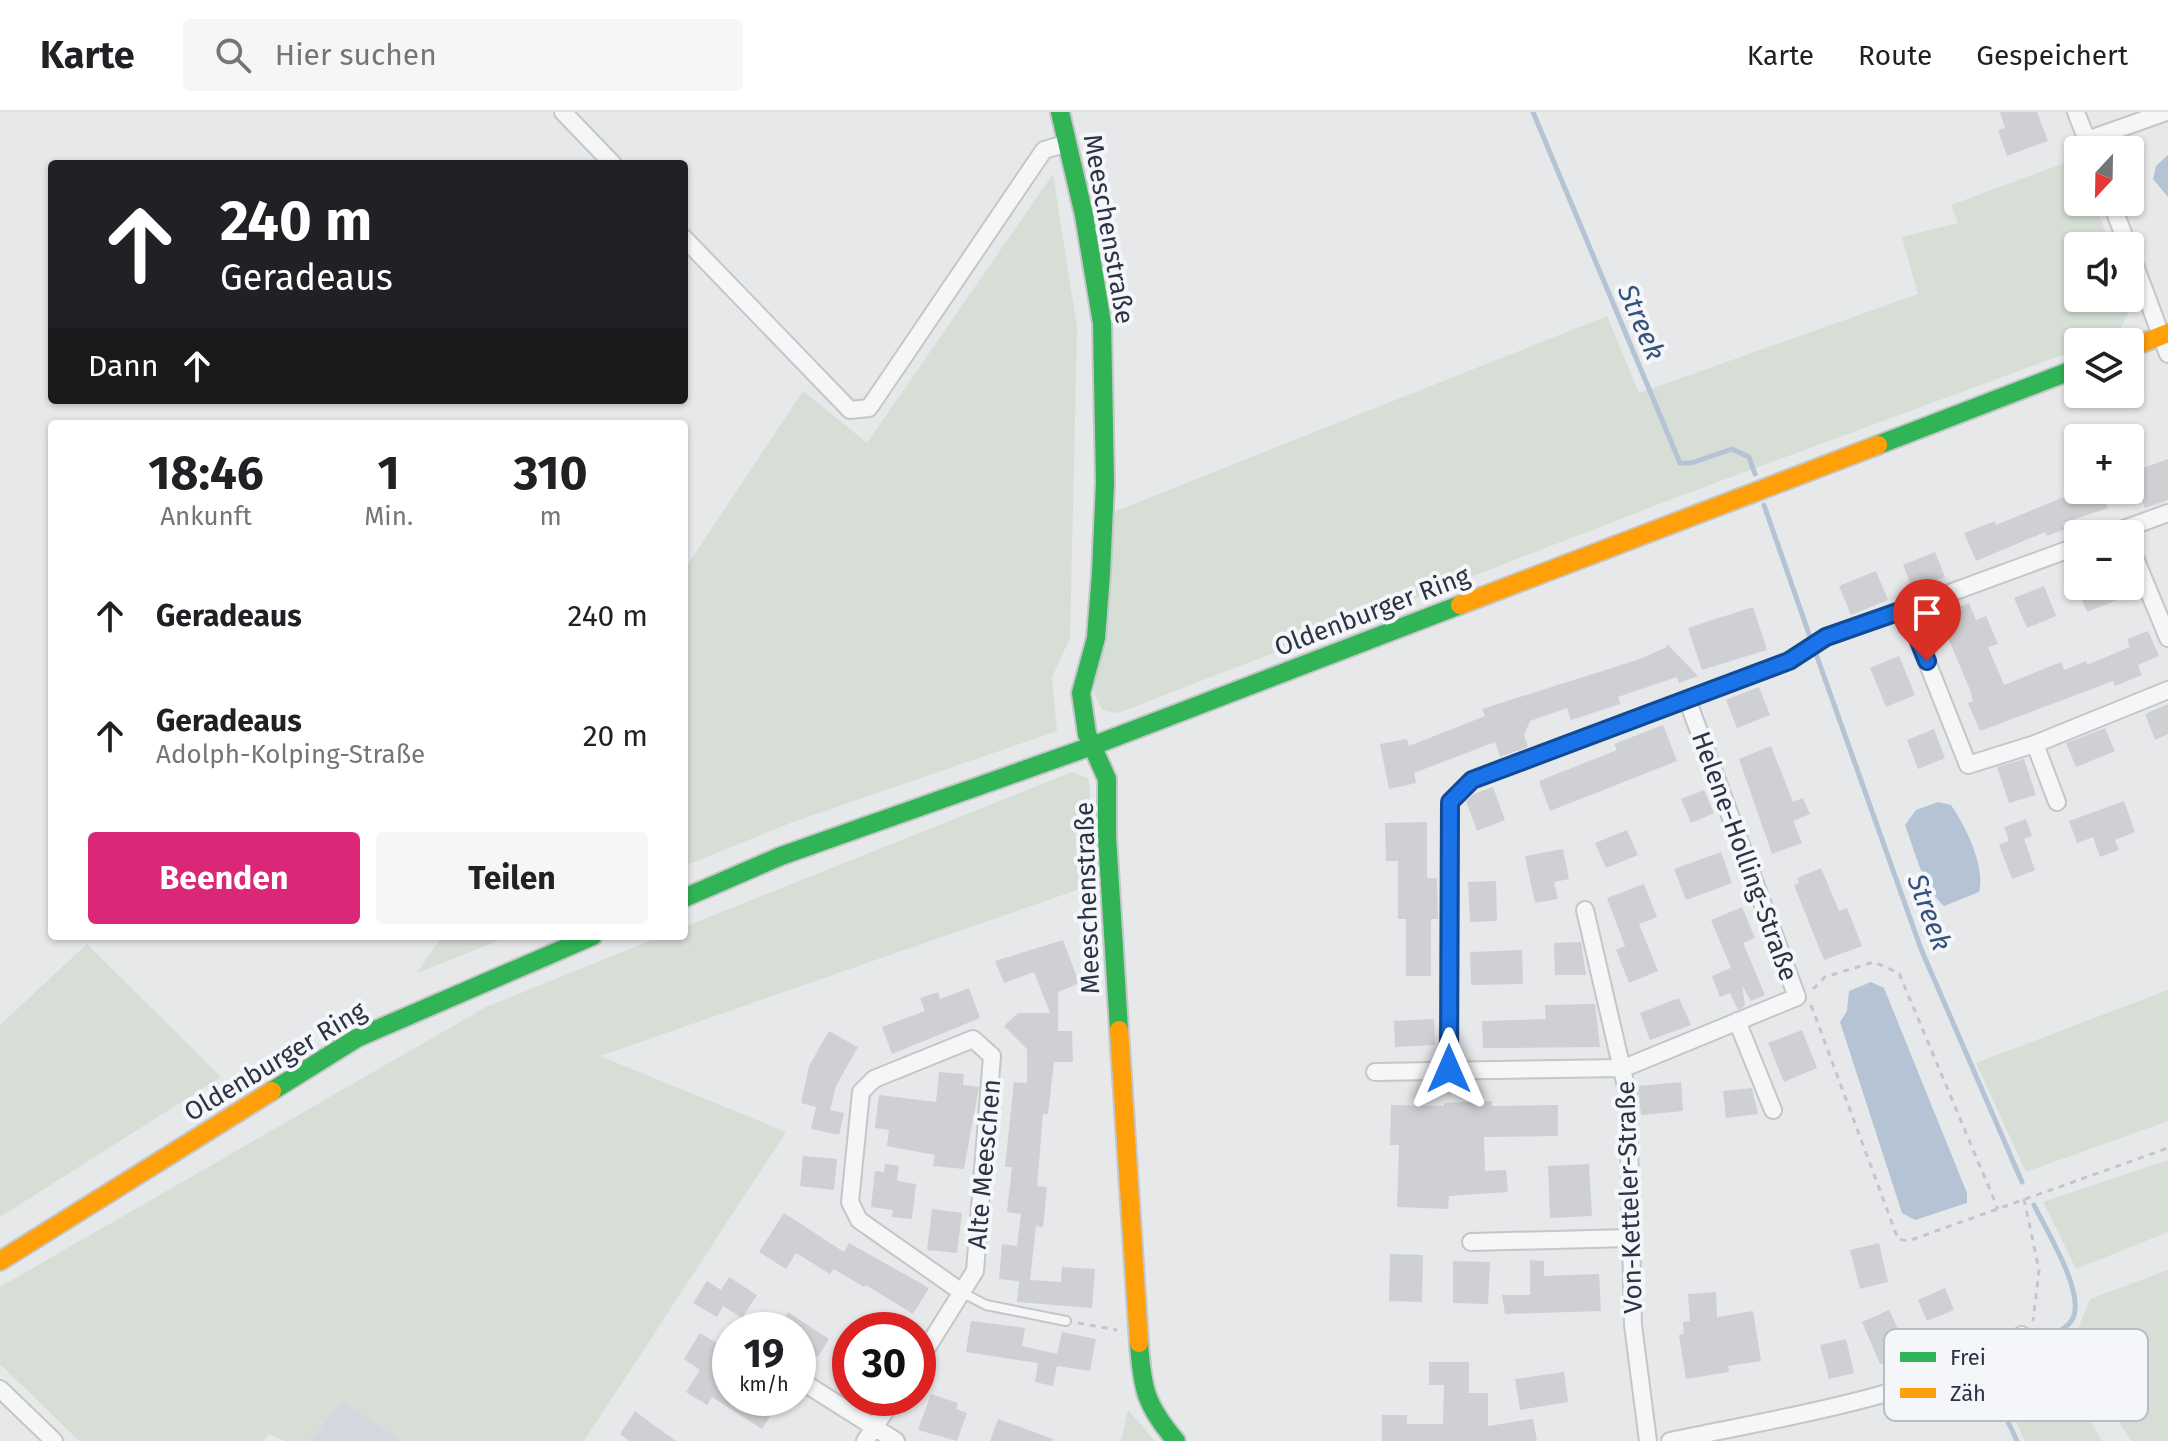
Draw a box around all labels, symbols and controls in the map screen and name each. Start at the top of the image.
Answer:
search box [183,19,743,91]
text: Karte [40,32,135,78]
icon: search [211,33,255,77]
text: Hier suchen [275,37,437,73]
text: Karte [1747,39,1814,72]
text: Route [1858,39,1932,72]
text: Gespeichert [1976,39,2128,72]
street label: Meeschenstraße [1077,132,1140,326]
north arrow [2064,136,2144,216]
map controls [2064,136,2144,600]
text: 240 m [220,188,372,255]
icon: ahead [88,192,192,296]
button: sound [2064,232,2144,312]
text: Geradeaus [220,256,393,300]
water label: Streek [1611,278,1672,365]
button: layers [2064,328,2144,408]
icon: ahead [175,344,219,388]
text: Dann [88,348,159,384]
button: + [2064,424,2144,504]
text: 18:46 [148,444,264,502]
text: 1 [378,444,400,502]
text: 310 [513,444,588,502]
text: Ankunft [160,501,252,532]
text: Min. [364,501,413,532]
text: m [539,501,562,532]
button: − [2064,520,2144,600]
street label: Oldenburger Ring [1270,560,1475,663]
pin [1893,579,1961,661]
icon: arrive [1905,591,1949,635]
icon: ahead [88,594,132,638]
text: Geradeaus [156,598,302,634]
text: 240 m [568,598,648,634]
text: Geradeaus [156,703,302,739]
icon: ahead [88,714,132,758]
text: 20 m [583,718,648,754]
street label: Helene-Holling-Straße [1685,727,1804,985]
text: Adolph-Kolping-Straße [156,739,425,770]
street label: Meeschenstraße [1069,801,1106,995]
button: Beenden [88,832,360,924]
button: Teilen [376,832,648,924]
water label: Streek [1900,868,1959,955]
street label: Oldenburger Ring [179,995,372,1128]
position arrow [1407,1027,1491,1111]
street label: Alte Meeschen [962,1078,1007,1250]
street label: Von-Ketteler-Straße [1610,1080,1649,1314]
speed limit sign: 30 [832,1312,936,1416]
legend [1884,1329,2148,1421]
text: 19 [744,1330,784,1378]
text: Frei [1950,1344,1986,1371]
text: km/h [739,1372,789,1396]
text: Zäh [1950,1380,1986,1407]

